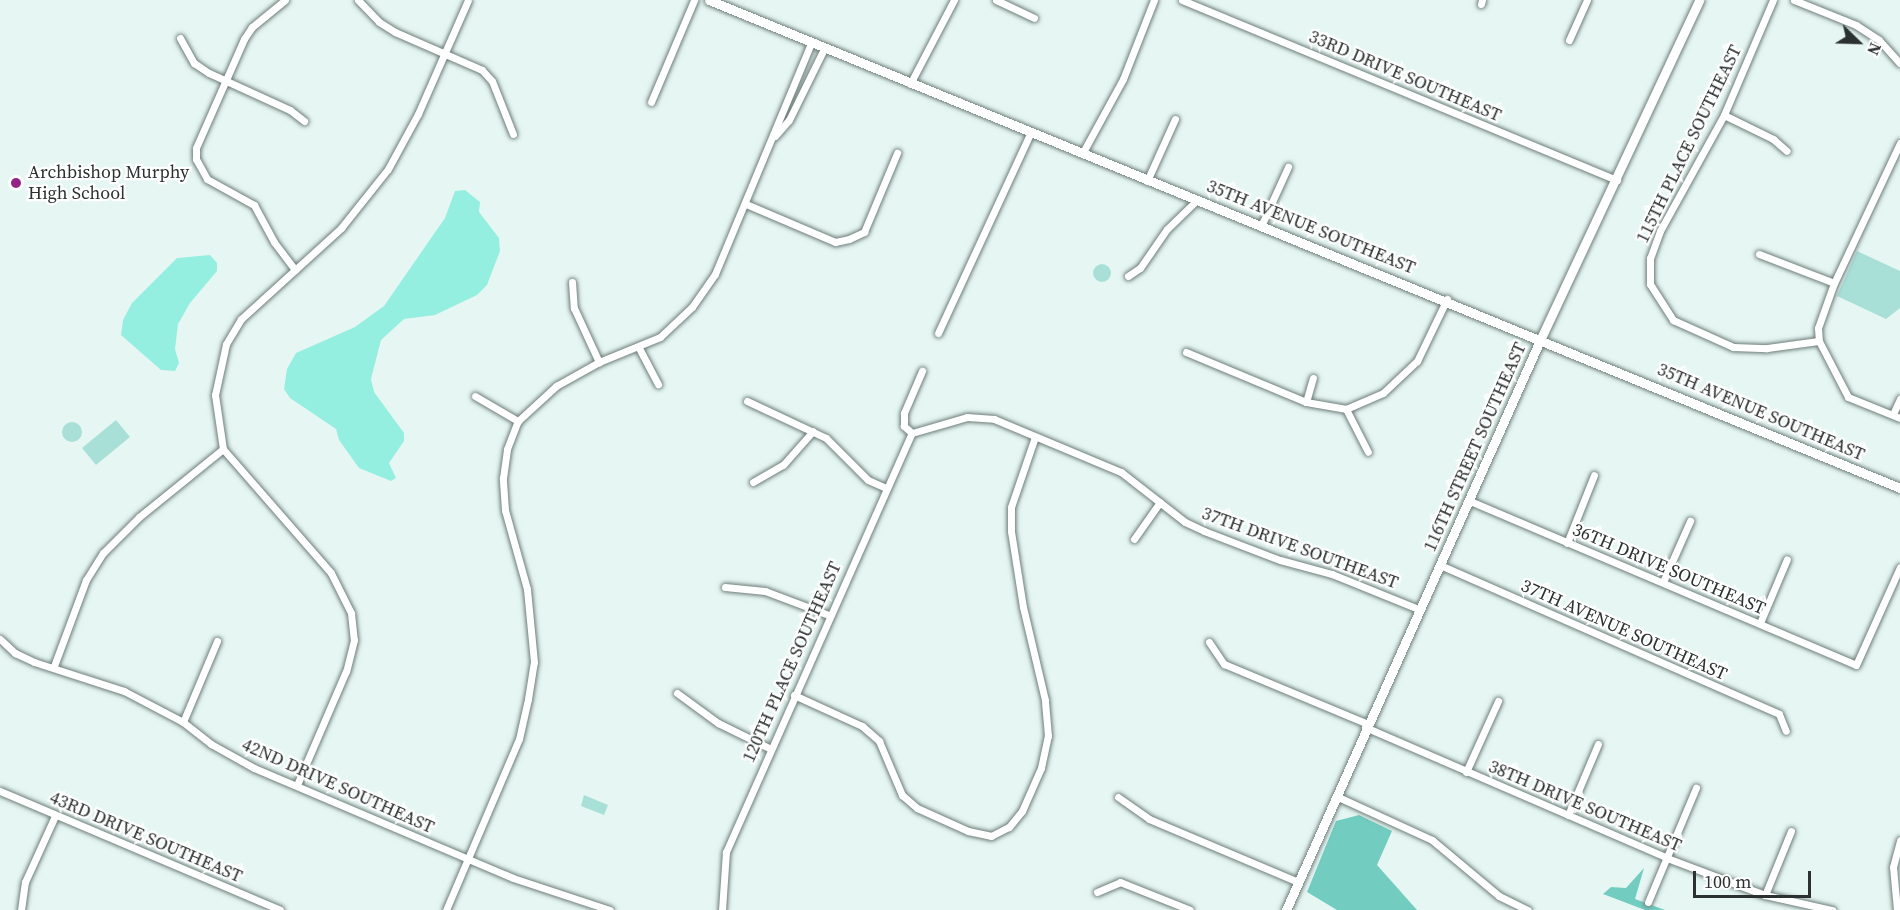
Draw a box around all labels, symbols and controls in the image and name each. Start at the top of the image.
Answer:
north arrow [1828,12,1888,72]
street label: 33RD DRIVE SOUTHEAST [1306,26,1504,126]
text: N [1862,39,1887,59]
street label: 115TH PLACE SOUTHEAST [1632,42,1746,246]
place label: Archbishop Murphy High School [28,162,189,204]
street label: 35TH AVENUE SOUTHEAST [1204,175,1418,279]
marker: Archbishop Murphy High School [9,176,23,190]
street label: 116TH STREET SOUTHEAST [1419,339,1531,555]
street label: 35TH AVENUE SOUTHEAST [1654,358,1868,466]
street label: 37TH DRIVE SOUTHEAST [1199,502,1401,594]
street label: 36TH DRIVE SOUTHEAST [1569,519,1769,619]
street label: 120TH PLACE SOUTHEAST [738,558,846,766]
street label: 37TH AVENUE SOUTHEAST [1518,575,1730,685]
street label: 42ND DRIVE SOUTHEAST [239,734,437,838]
street label: 38TH DRIVE SOUTHEAST [1485,756,1685,856]
street label: 43RD DRIVE SOUTHEAST [47,787,245,887]
scale bar [1696,859,1814,897]
text: 100 m [1704,869,1751,894]

